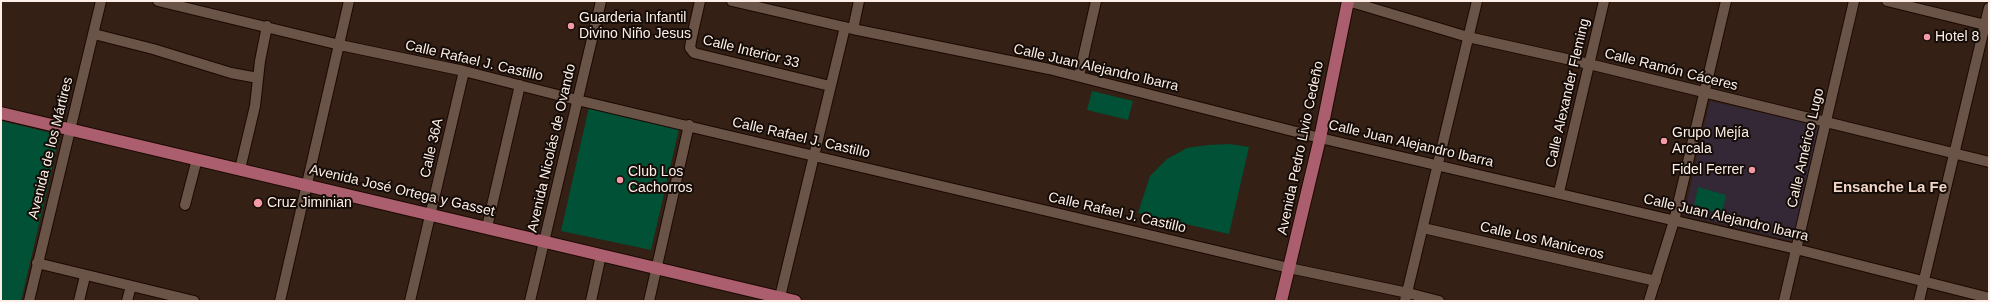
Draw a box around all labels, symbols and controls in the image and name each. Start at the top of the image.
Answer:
place label: Guarderia Infantil Divino Niño Jesus [579,10,691,42]
street label: Calle Alexander Fleming [1543,17,1593,169]
marker: Guarderia Infantil Divino Niño Jesus [566,21,576,31]
place label: Hotel 8 [1935,29,1979,45]
street label: Calle Interior 33 [701,32,801,72]
marker: Hotel 8 [1922,32,1932,42]
street label: Calle Rafael J. Castillo [403,37,545,85]
street label: Calle Juan Alejandro lbarra [1012,41,1180,95]
street label: Calle Ramón Cáceres [1603,45,1739,95]
street label: Avenida Pedro Livio Cedeño [1274,60,1328,236]
street label: Avenida Nicolás de Ovando [524,62,580,234]
street label: Avenida de los Mártires [25,75,77,221]
street label: Calle Américo Lugo [1784,87,1828,209]
street label: Calle Rafael J. Castillo [730,114,872,162]
street label: Calle 36A [417,117,447,179]
street label: Calle Juan Alejandro lbarra [1327,117,1495,171]
place label: Grupo Mejía Arcala [1672,125,1749,158]
marker: Grupo Mejía Arcala [1659,136,1669,146]
street label: Avenida José Ortega y Gasset [308,161,496,221]
place label: Fidel Ferrer [1672,162,1744,178]
place label: Club Los Cachorros [628,164,693,196]
marker: Fidel Ferrer [1747,165,1757,175]
marker: Club Los Cachorros [615,175,625,185]
district label: Ensanche La Fe [1833,179,1947,197]
street label: Calle Rafael J. Castillo [1046,189,1188,237]
street label: Calle Juan Alejandro lbarra [1642,191,1810,245]
place label: Cruz Jiminian [267,195,352,211]
marker: Cruz Jiminian [252,197,264,209]
street label: Calle Los Maniceros [1478,219,1606,263]

